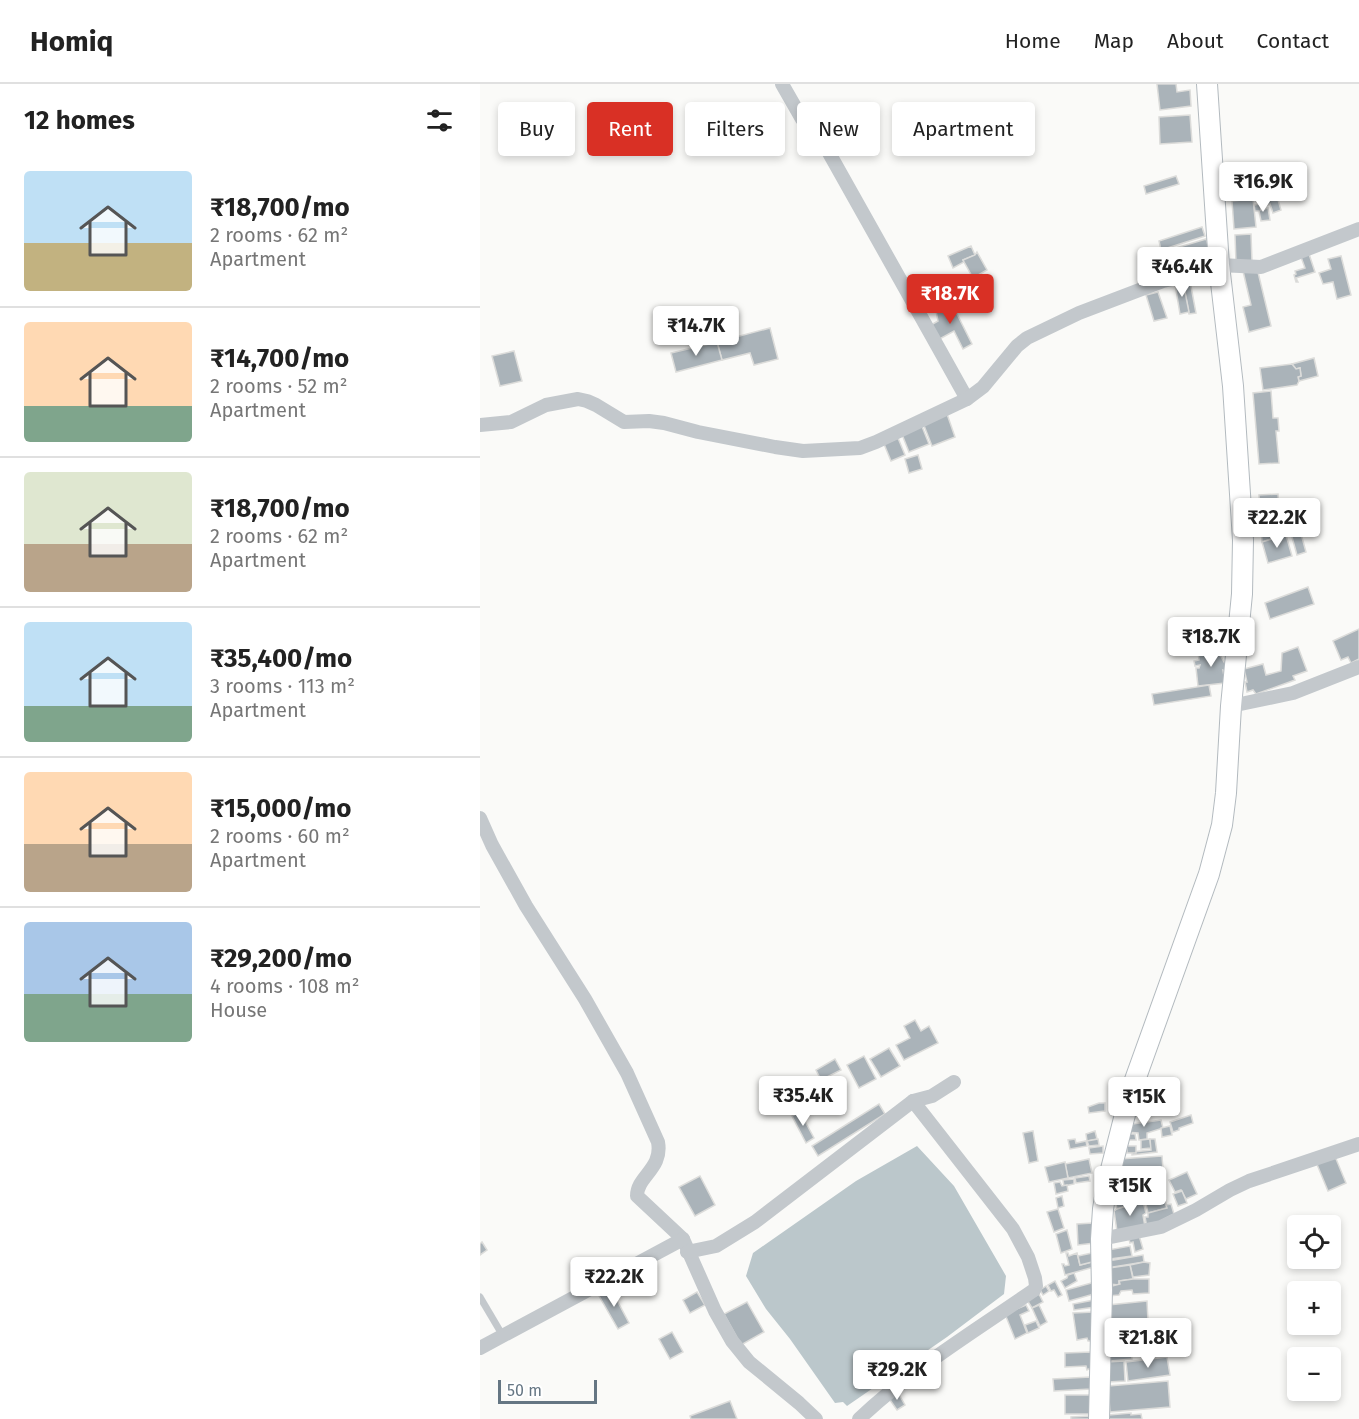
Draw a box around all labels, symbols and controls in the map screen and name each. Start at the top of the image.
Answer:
text: Homiq [30,25,113,58]
text: Home [1005,28,1061,54]
text: Map [1094,28,1134,54]
text: About [1167,28,1224,54]
text: Contact [1257,28,1329,54]
chip: Buy [498,102,575,156]
chip: Rent [587,102,673,156]
chip: Filters [685,102,785,156]
chip: New [797,102,880,156]
chip: Apartment [892,102,1035,156]
icon: filters [423,104,456,137]
text: 12 homes [24,105,135,136]
pin: ₹16.9K [1214,162,1312,213]
text: ₹16.9K [1233,169,1293,193]
text: ₹18,700/mo [210,192,350,223]
icon: home [72,195,144,267]
text: 2 rooms · 62 m² [210,223,348,247]
text: Apartment [210,247,306,271]
pin: ₹46.4K [1133,247,1231,298]
text: ₹46.4K [1151,254,1213,278]
pin: ₹18.7K [901,274,999,325]
text: ₹18.7K [921,281,979,305]
pin: ₹14.7K [647,306,745,357]
text: ₹14.7K [667,313,725,337]
text: ₹14,700/mo [210,343,349,374]
icon: home [72,346,144,418]
text: 2 rooms · 52 m² [210,374,348,398]
text: Apartment [210,398,306,422]
text: ₹18,700/mo [210,493,350,524]
icon: home [72,496,144,568]
pin: ₹22.2K [1228,498,1326,549]
text: ₹22.2K [1247,505,1307,529]
text: 2 rooms · 62 m² [210,524,348,548]
text: Apartment [210,548,306,572]
pin: ₹18.7K [1162,617,1260,668]
text: ₹18.7K [1182,624,1240,648]
text: ₹35,400/mo [210,643,352,674]
icon: home [72,646,144,718]
text: 3 rooms · 113 m² [210,674,355,698]
text: Apartment [210,698,306,722]
text: ₹15,000/mo [210,793,352,824]
icon: home [72,796,144,868]
text: 2 rooms · 60 m² [210,824,350,848]
text: Apartment [210,848,306,872]
text: ₹29,200/mo [210,943,352,974]
icon: home [72,946,144,1018]
text: 4 rooms · 108 m² [210,974,359,998]
text: House [210,998,267,1022]
pin: ₹35.4K [754,1076,852,1127]
pin: ₹15K [1108,1077,1180,1128]
text: ₹35.4K [773,1083,833,1107]
text: ₹15K [1122,1084,1166,1108]
pin: ₹15K [1094,1166,1166,1217]
text: ₹15K [1108,1173,1152,1197]
map controls [1287,1215,1341,1401]
button: locate [1287,1215,1341,1269]
pin: ₹22.2K [565,1257,663,1308]
text: ₹22.2K [584,1264,644,1288]
button: + [1287,1281,1341,1335]
pin: ₹21.8K [1099,1318,1197,1369]
text: ₹21.8K [1118,1325,1178,1349]
button: − [1287,1347,1341,1401]
pin: ₹29.2K [848,1350,946,1401]
text: ₹29.2K [867,1357,927,1381]
scale bar [498,1377,597,1404]
text: 50 m [507,1381,542,1400]

